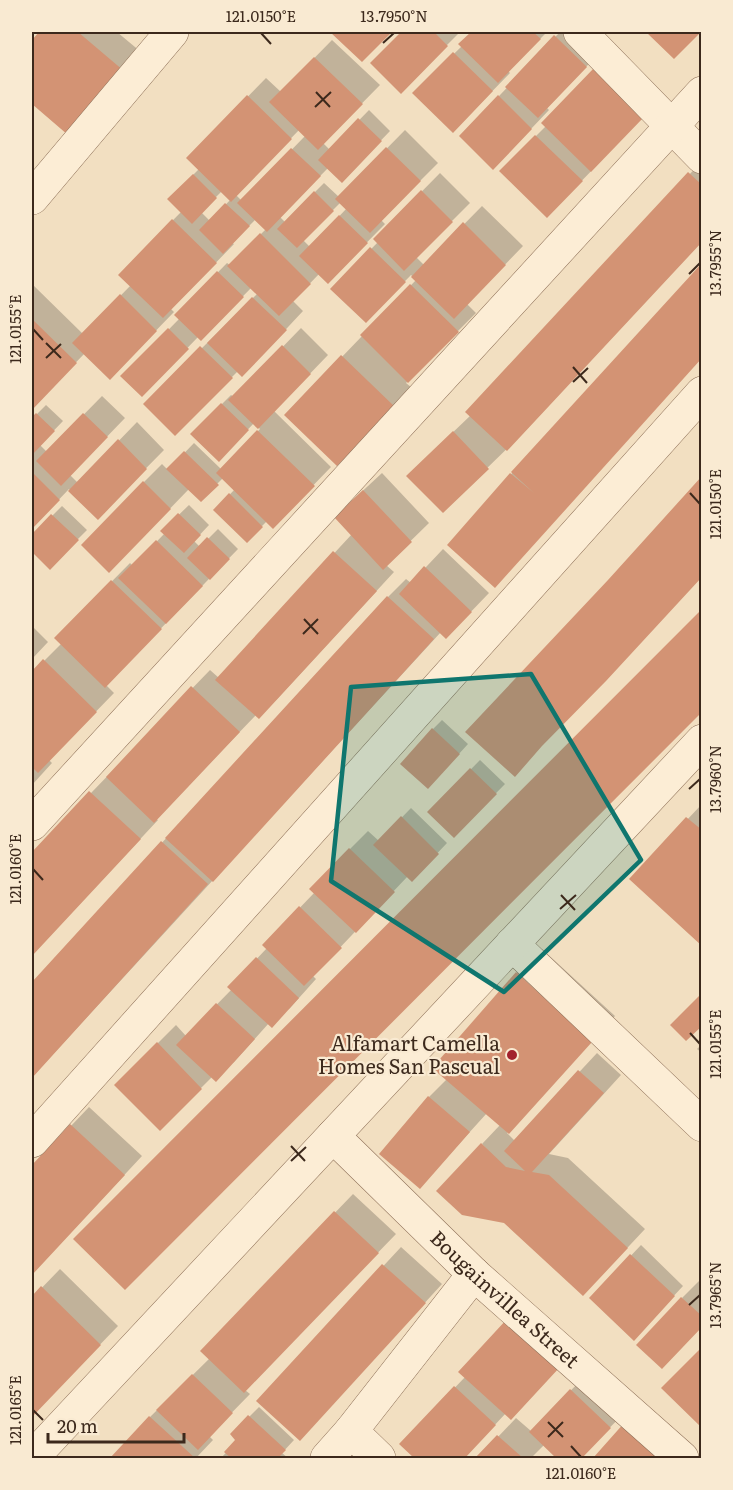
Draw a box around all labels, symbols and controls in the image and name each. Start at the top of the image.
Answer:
text: 121.0150°E [226,4,296,27]
text: 13.7950°N [360,4,428,27]
text: 13.7955°N [703,230,726,296]
text: 121.0155°E [3,294,26,364]
text: 121.0150°E [703,469,726,539]
text: 13.7960°N [703,745,726,813]
text: 121.0160°E [3,834,26,904]
text: 121.0155°E [703,1009,726,1079]
place label: Alfamart Camella Homes San Pascual [318,1027,500,1080]
marker: Alfamart Camella Homes San Pascual [505,1048,519,1062]
street label: Bougainvillea Street [424,1222,587,1374]
text: 13.7965°N [703,1262,726,1328]
text: 121.0165°E [3,1375,26,1445]
scale bar [48,1406,184,1444]
text: 20 m [57,1412,98,1439]
text: 121.0160°E [546,1461,616,1484]

